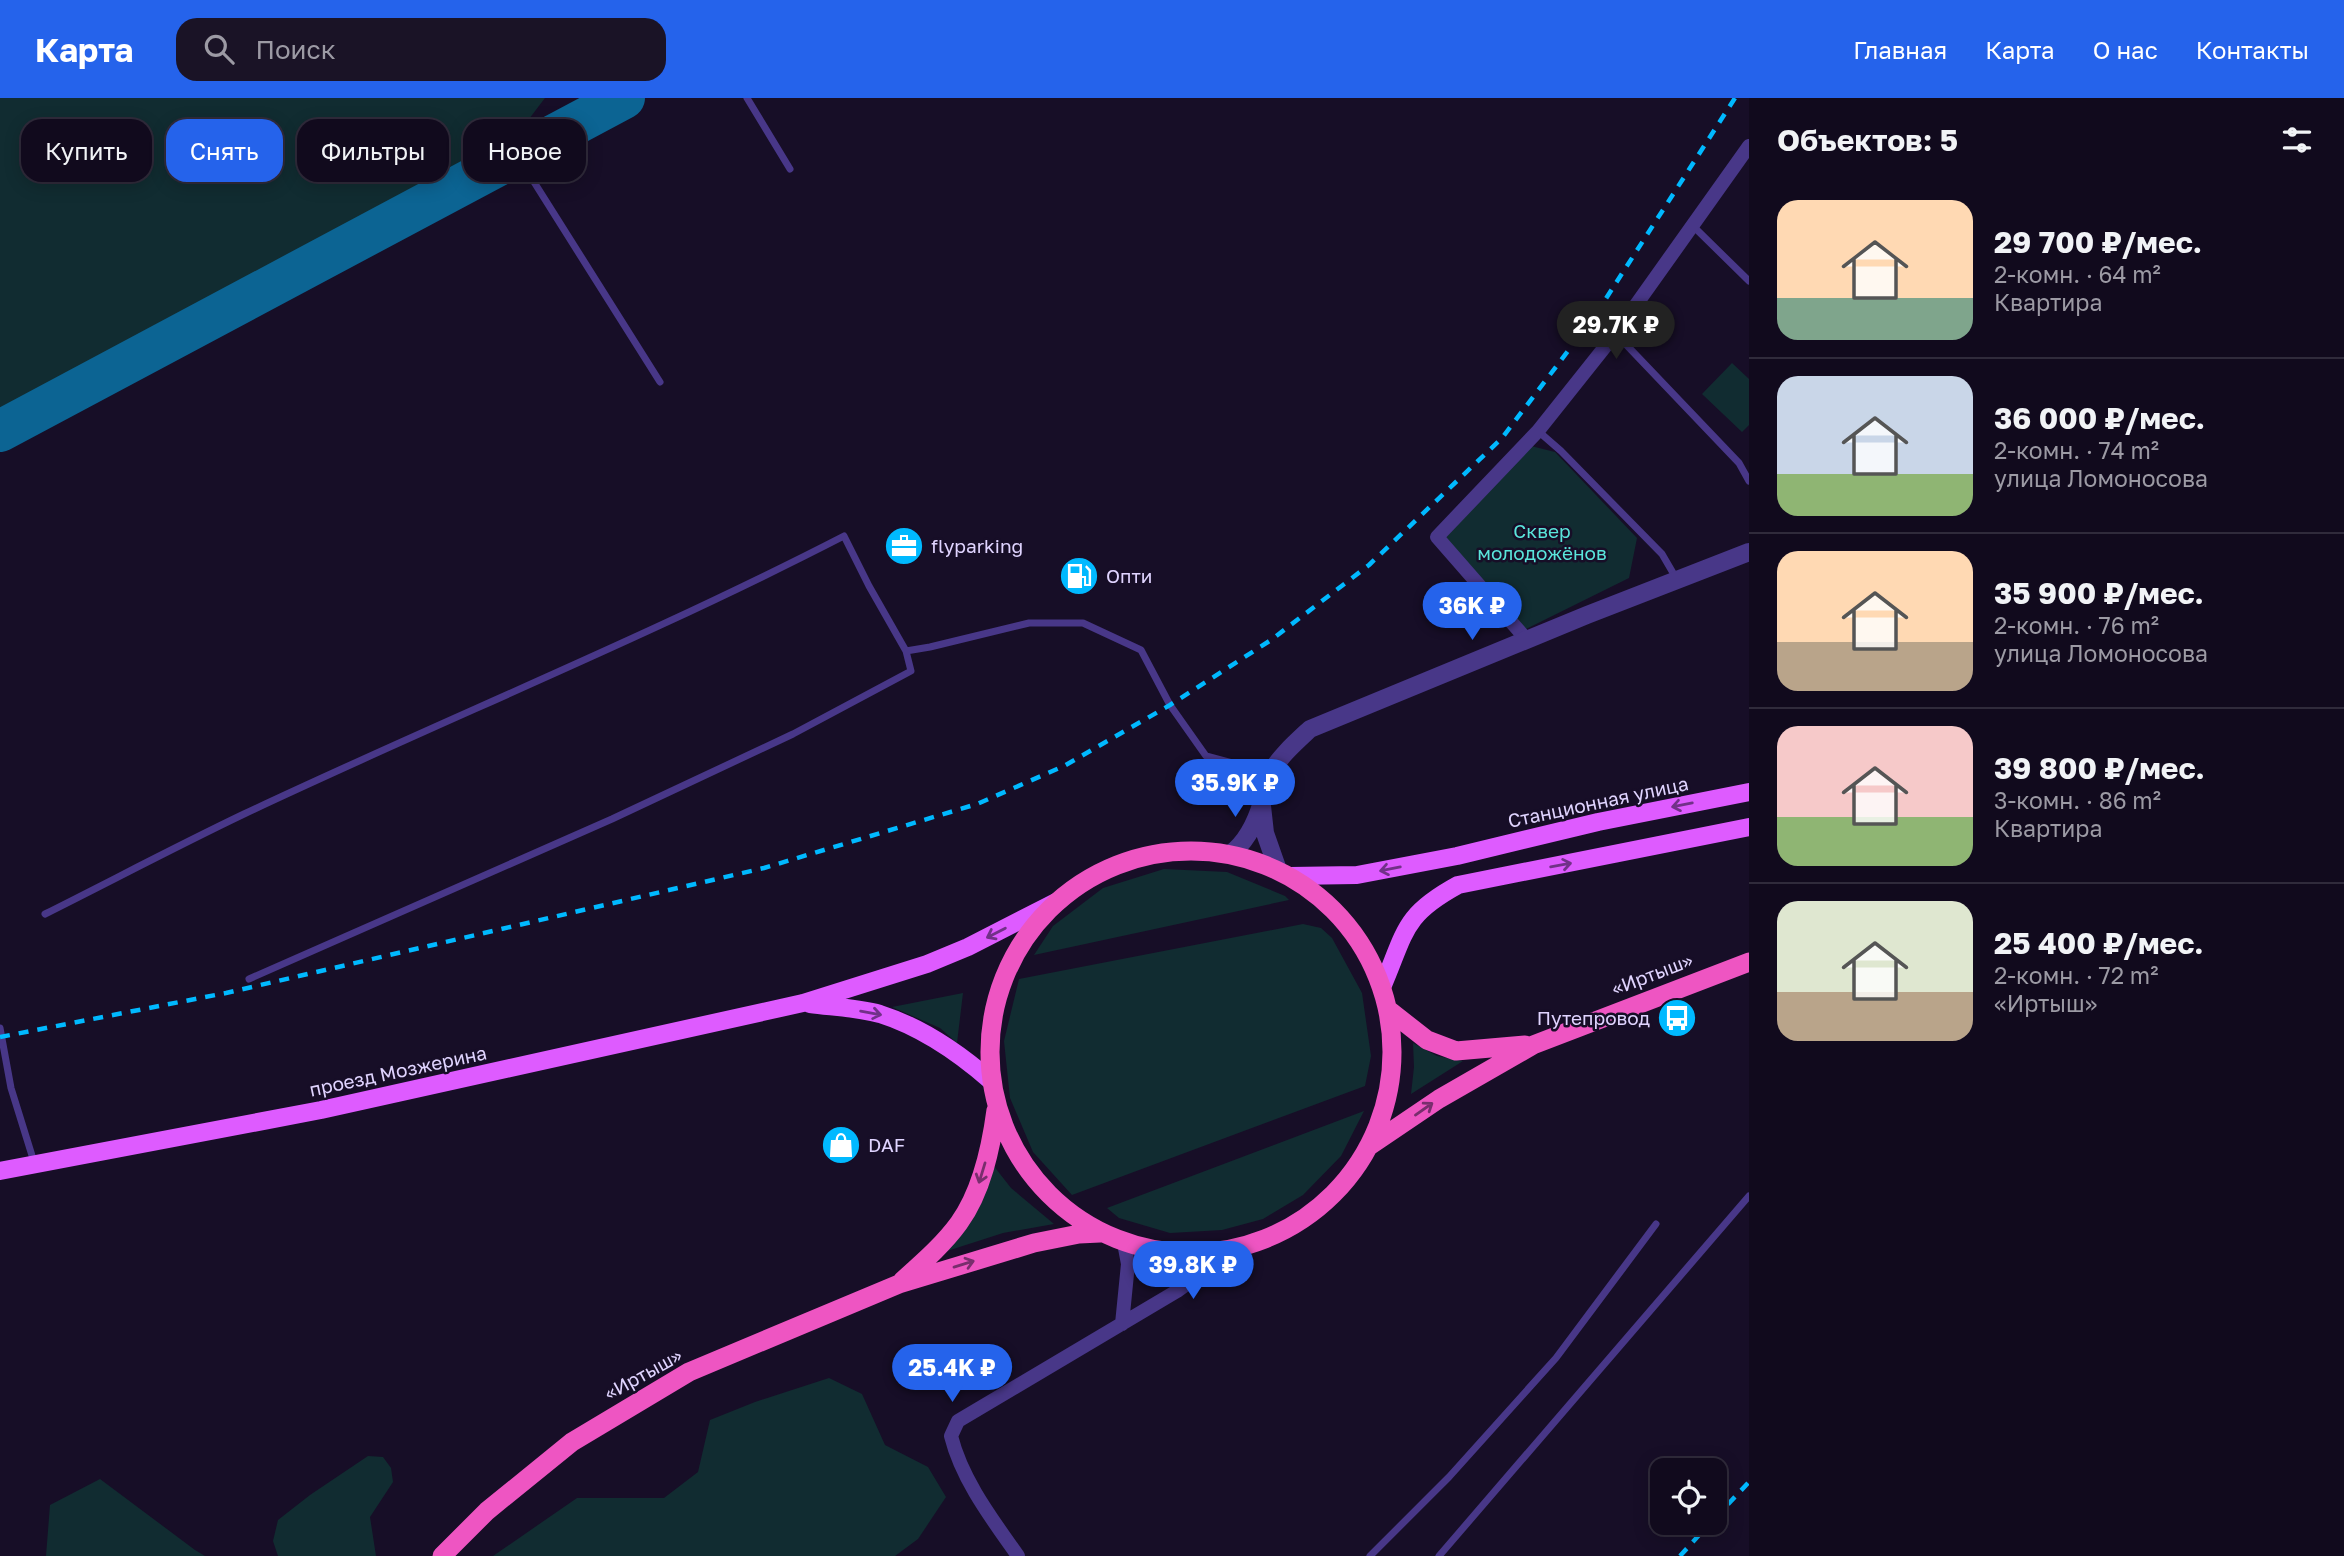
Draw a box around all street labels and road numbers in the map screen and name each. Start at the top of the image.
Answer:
street label: Станционная улица [1505,771,1690,832]
street label: «Иртыш» [1608,947,1696,1000]
street label: проезд Мозжерина [307,1040,489,1101]
street label: «Иртыш» [600,1343,686,1404]

